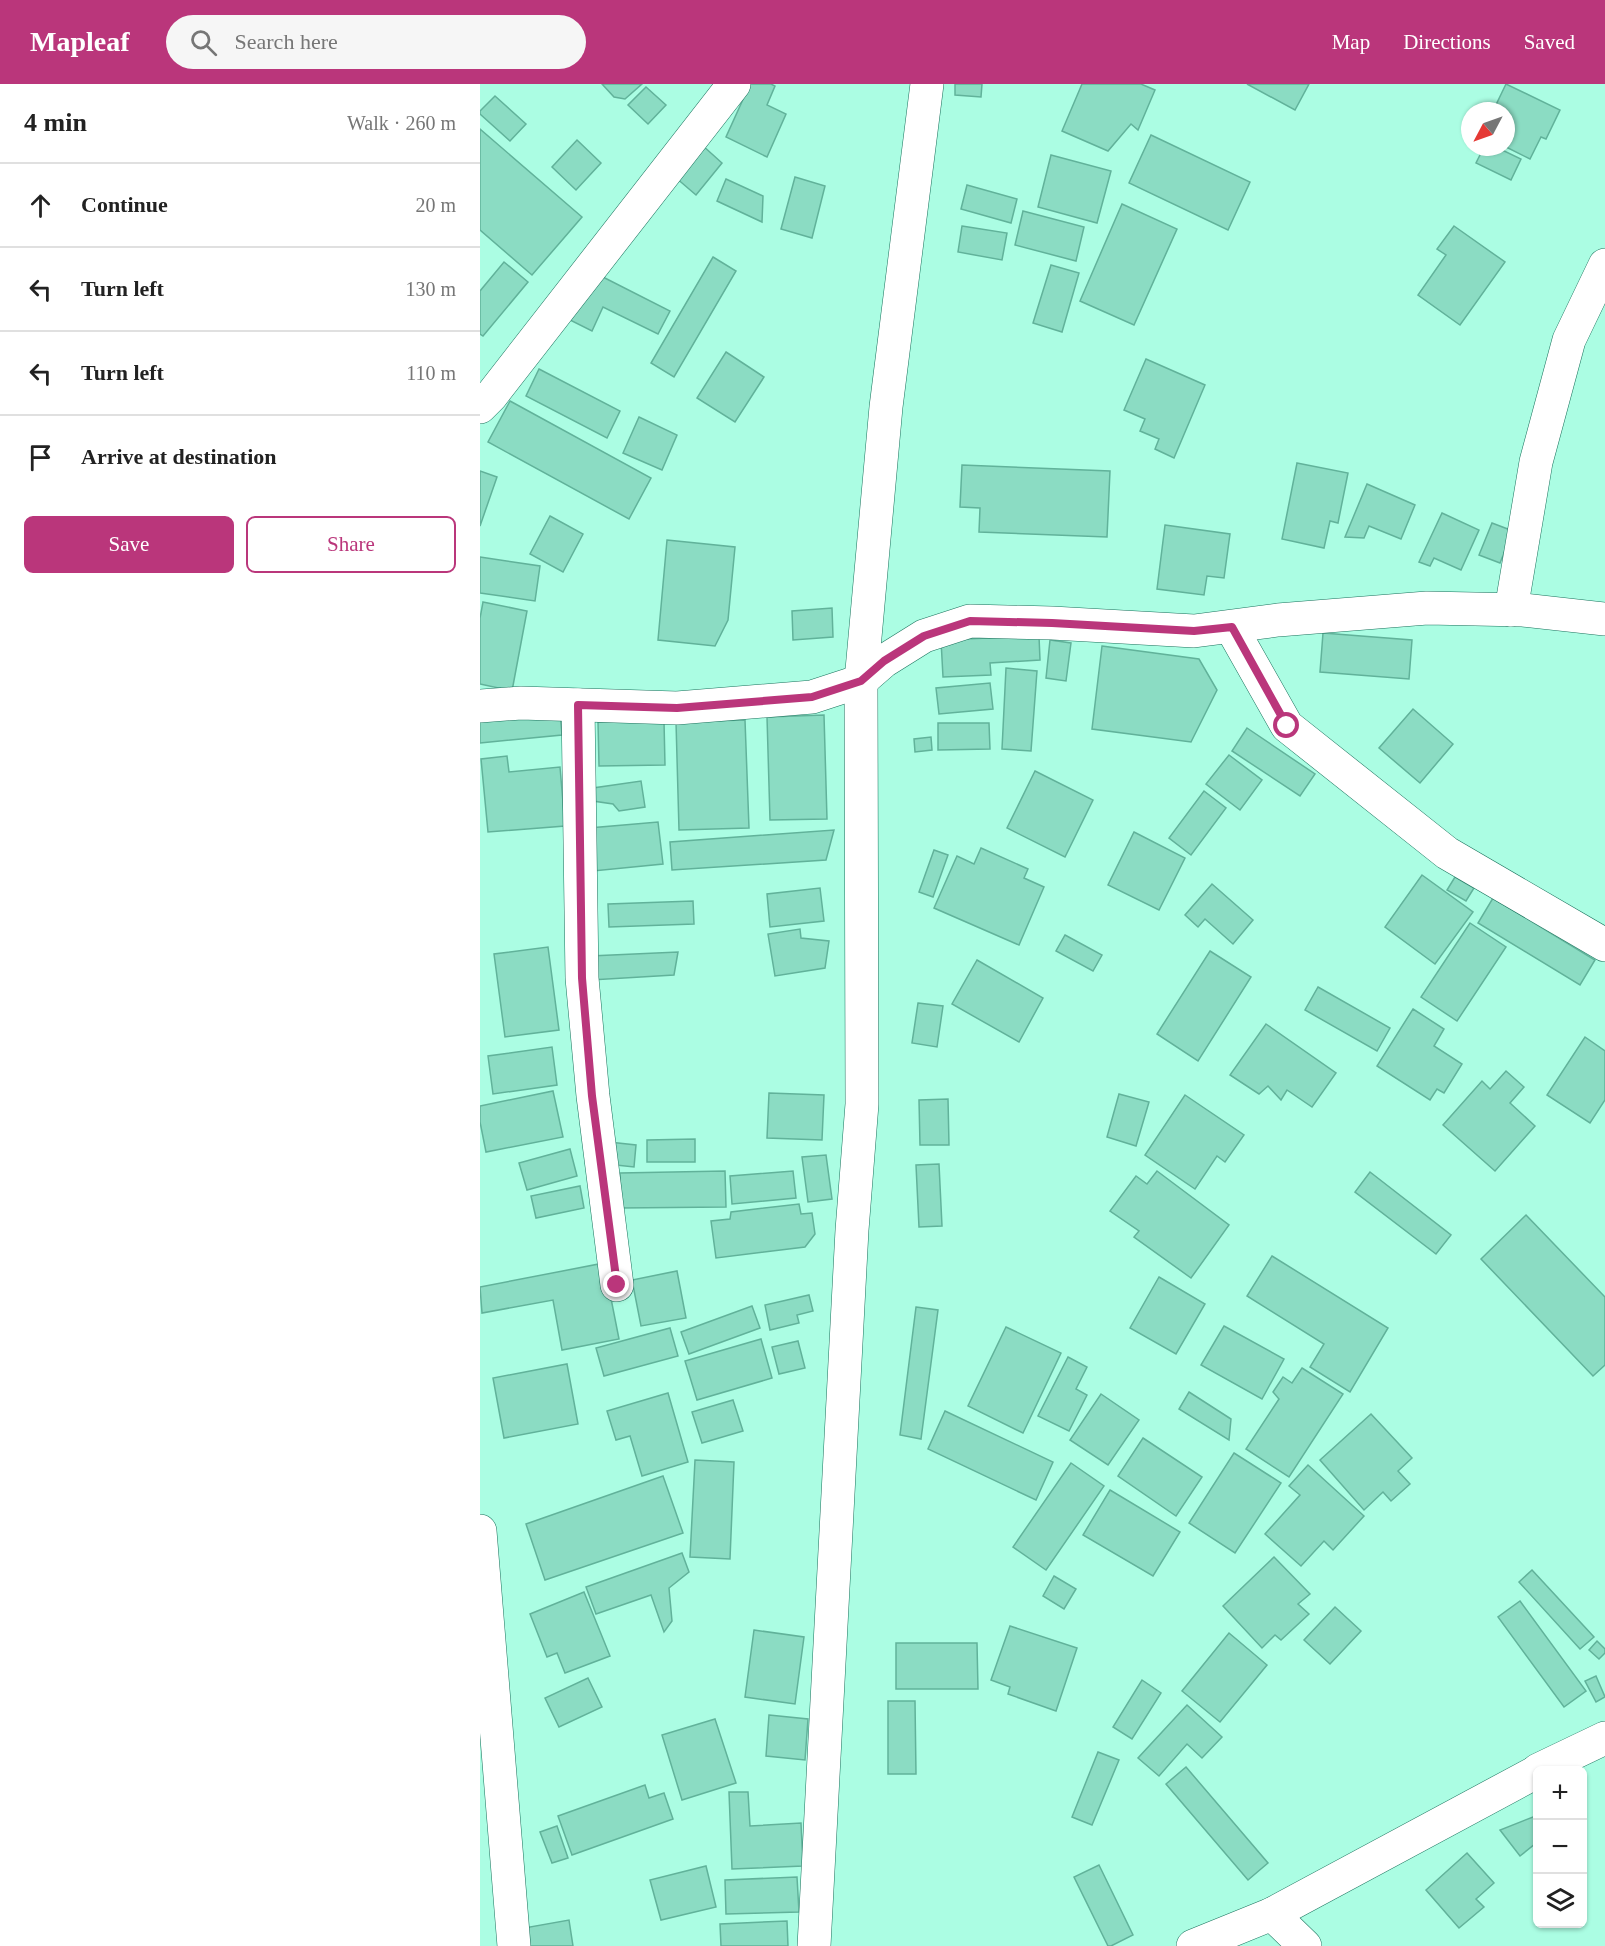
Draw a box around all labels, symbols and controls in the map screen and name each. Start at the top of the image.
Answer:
search box [166,15,586,69]
text: Mapleaf [30,26,130,57]
icon: search [187,26,220,59]
text: Search here [235,29,338,54]
text: Map [1332,30,1370,54]
text: Directions [1403,30,1491,54]
text: Saved [1524,30,1575,54]
north arrow [1461,102,1515,156]
text: 4 min [24,108,87,137]
text: Walk · 260 m [347,112,456,134]
icon: ahead [24,189,57,222]
text: Continue [81,192,168,217]
text: 20 m [415,194,456,216]
icon: left [24,273,57,306]
text: Turn left [81,276,164,301]
text: 130 m [405,278,456,300]
icon: left [24,357,57,390]
text: Turn left [81,360,164,385]
text: 110 m [406,362,456,384]
icon: arrive [24,441,57,474]
text: Arrive at destination [81,444,277,469]
button: Save [24,516,234,573]
button: Share [246,516,456,573]
route start [1273,712,1299,738]
route end [603,1271,629,1297]
map controls [1533,1766,1587,1928]
button: + [1533,1766,1587,1820]
button: − [1533,1820,1587,1874]
button: layers [1533,1874,1587,1928]

